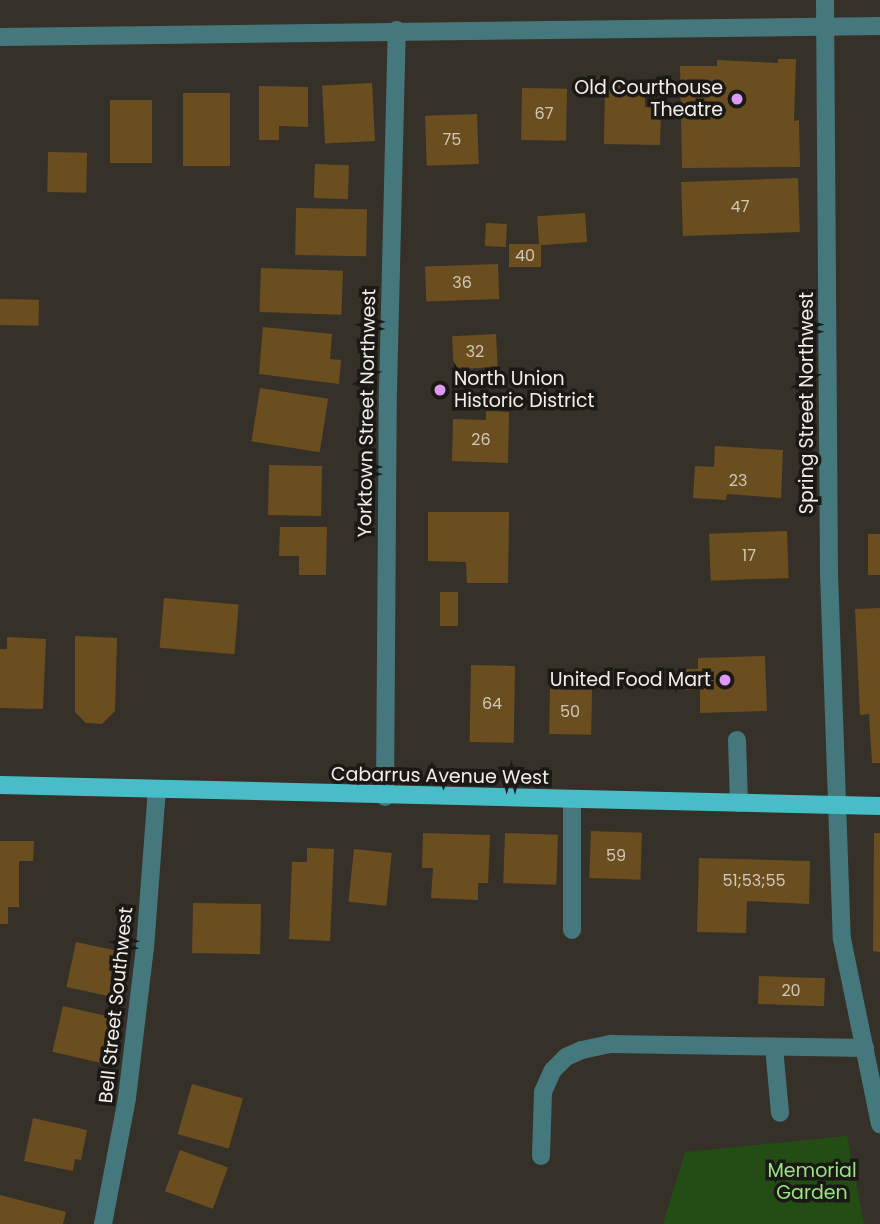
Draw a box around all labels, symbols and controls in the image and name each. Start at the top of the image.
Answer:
place label: Old Courthouse Theatre [574,77,723,121]
marker: Old Courthouse Theatre [729,91,745,107]
house number: 67 [535,104,553,124]
house number: 75 [443,130,461,150]
house number: 47 [731,197,749,217]
house number: 40 [515,246,535,266]
house number: 36 [452,273,472,293]
street label: Yorktown Street Northwest [353,289,381,537]
street label: Spring Street Northwest [796,292,818,514]
house number: 32 [466,342,484,362]
place label: North Union Historic District [454,368,594,412]
marker: North Union Historic District [432,382,448,398]
house number: 26 [471,430,491,450]
house number: 23 [729,471,747,491]
house number: 17 [742,546,756,566]
place label: United Food Mart [550,669,711,691]
marker: United Food Mart [717,672,733,688]
house number: 64 [482,694,502,714]
house number: 50 [560,702,580,722]
street label: Cabarrus Avenue West [331,763,549,789]
house number: 59 [606,846,626,866]
house number: 51;53;55 [722,871,786,891]
street label: Bell Street Southwest [94,906,138,1104]
house number: 20 [781,981,801,1001]
park label: Memorial Garden [767,1160,857,1204]

